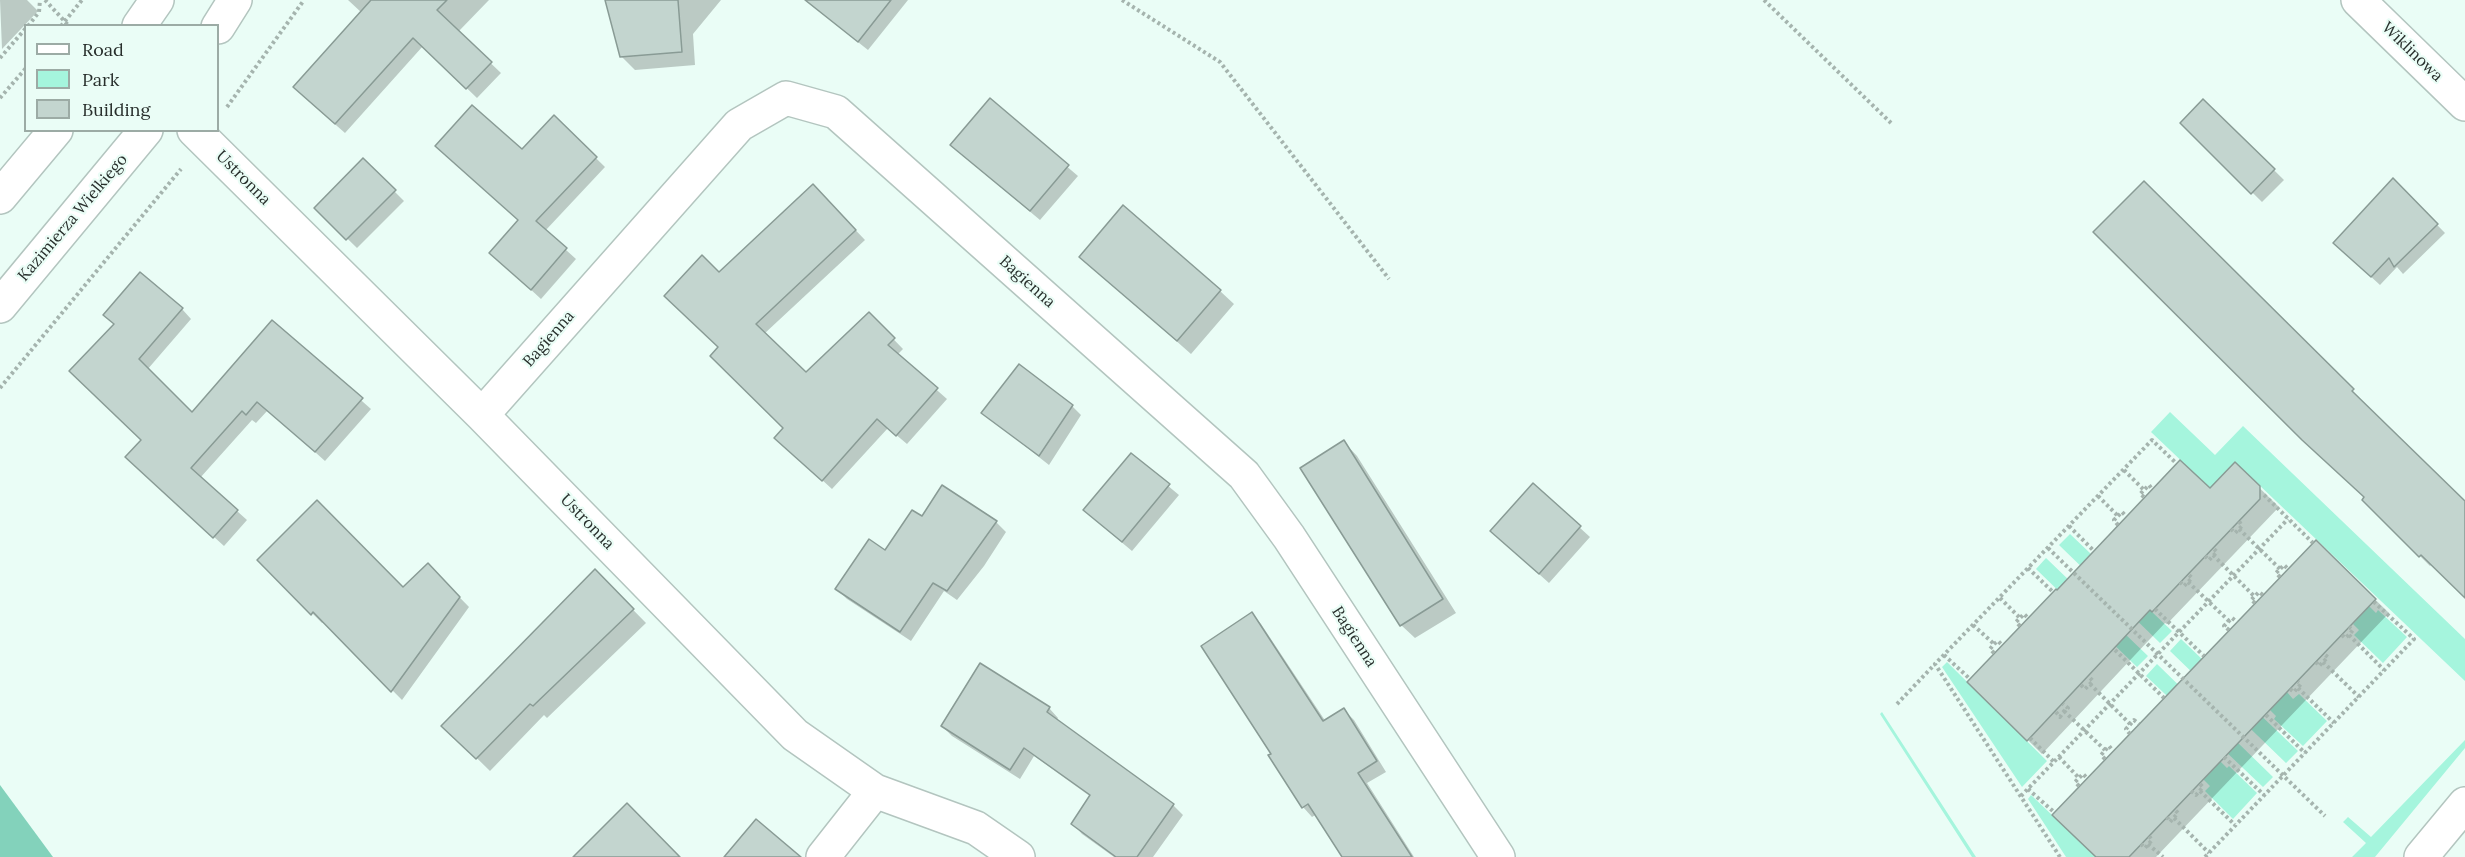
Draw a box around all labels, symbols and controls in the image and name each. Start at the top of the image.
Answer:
street label: Wiklinowa [2377,18,2447,86]
legend [24,24,219,132]
text: Road [82,38,124,61]
text: Park [82,68,119,91]
text: Building [82,98,150,121]
street label: Ustronna [212,147,274,209]
street label: Kazimierza Wielkiego [14,151,132,285]
street label: Bagienna [995,252,1059,312]
street label: Bagienna [519,307,579,371]
street label: Ustronna [556,490,618,554]
street label: Bagienna [1327,603,1381,671]

